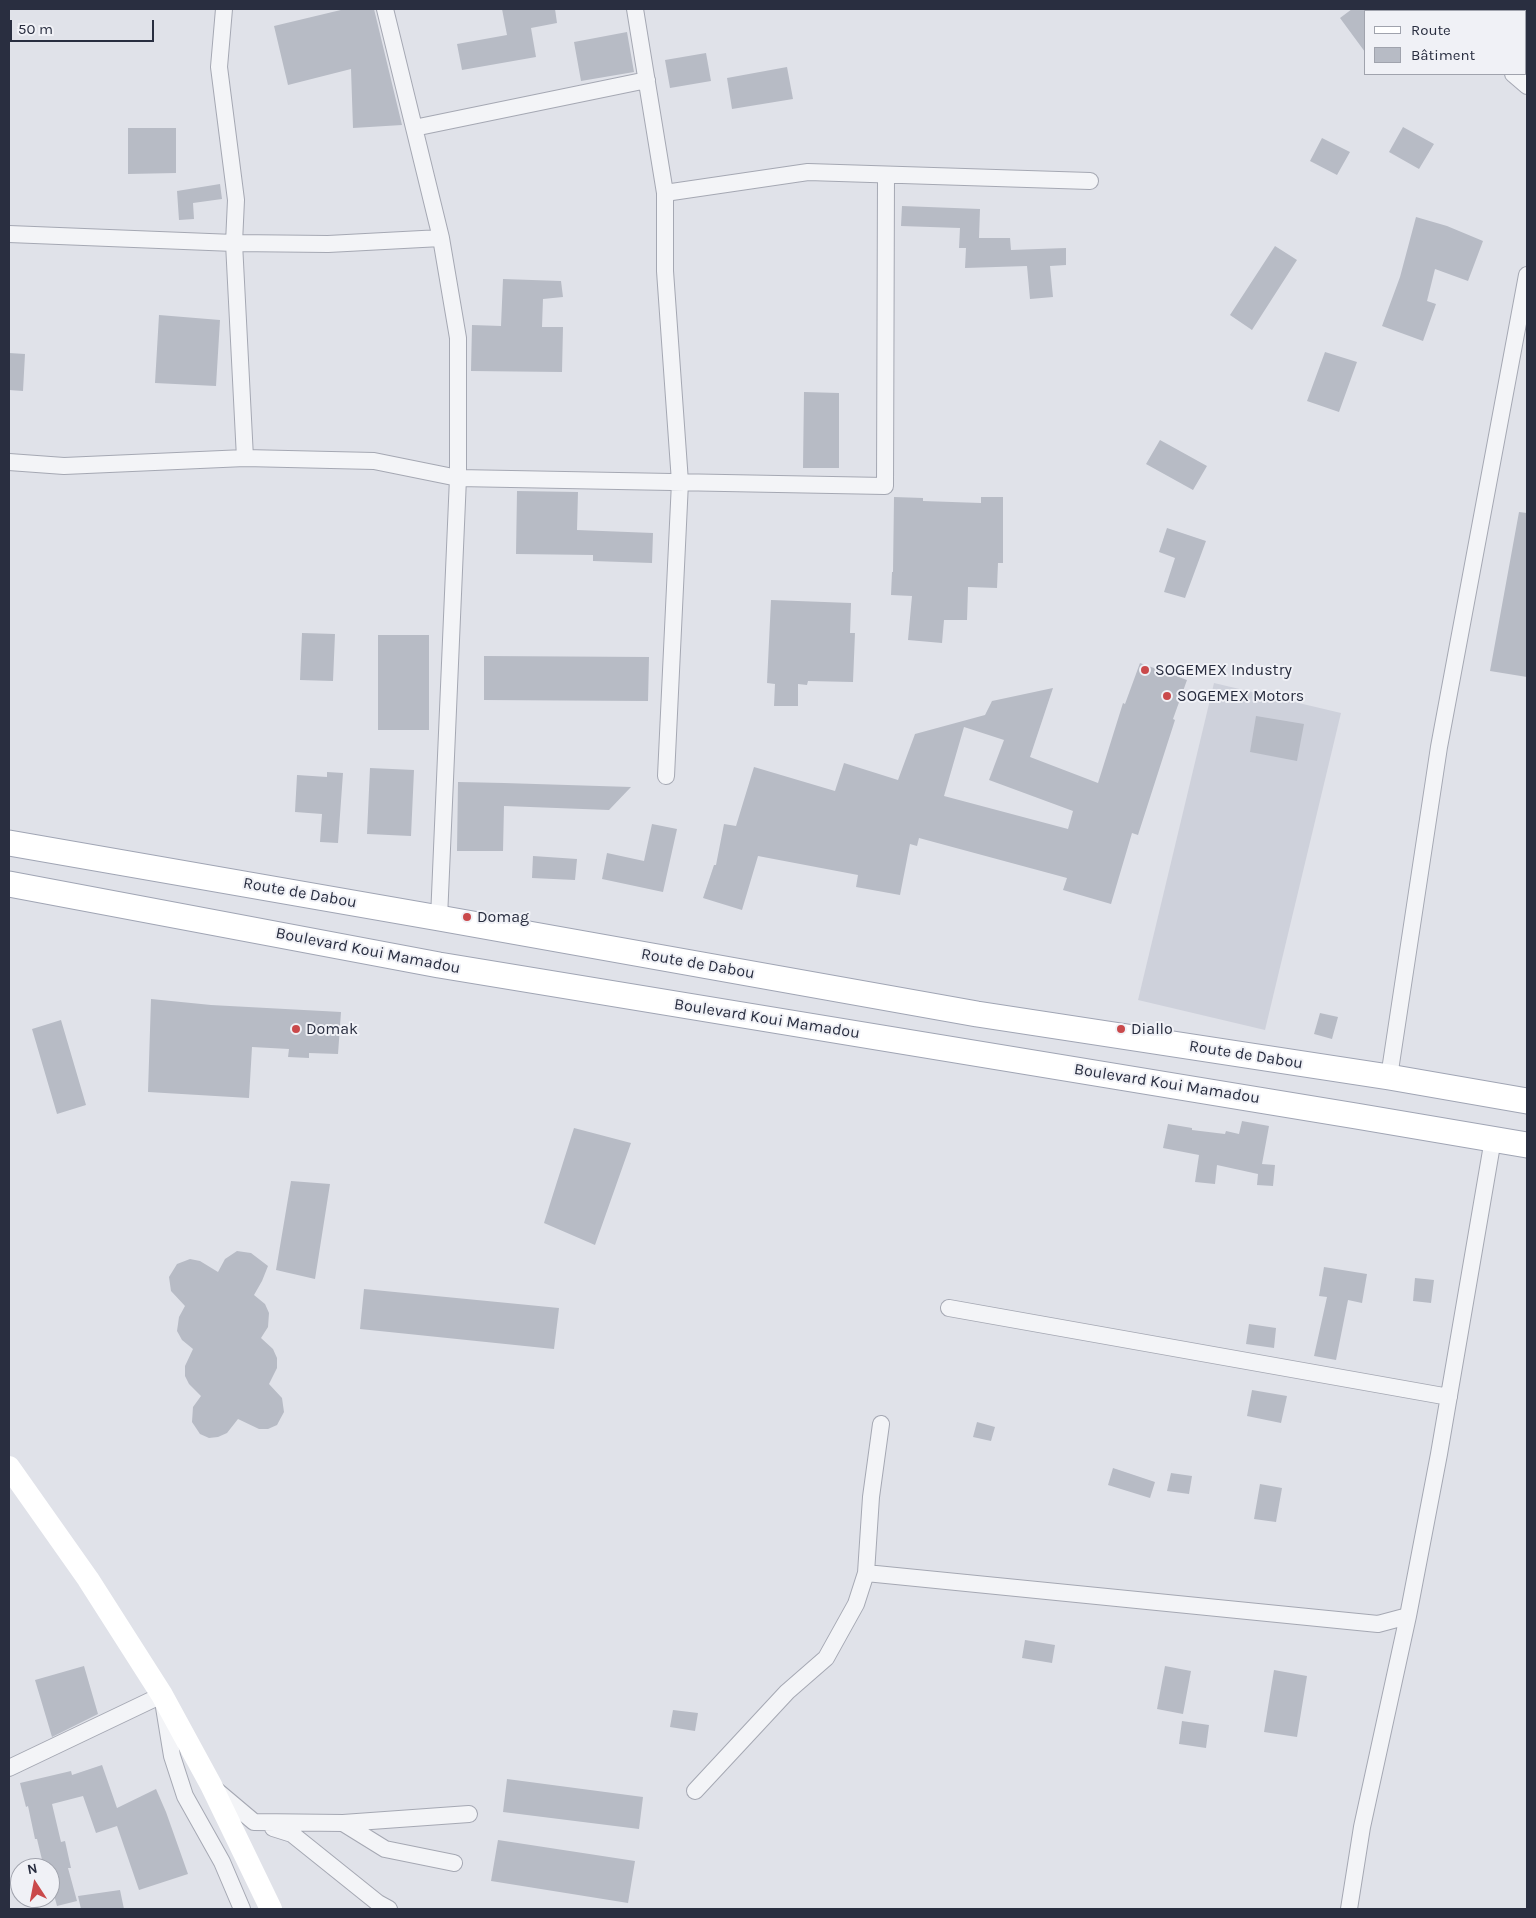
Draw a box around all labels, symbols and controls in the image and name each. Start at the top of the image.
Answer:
scale bar [12,10,156,42]
legend [1364,10,1526,75]
text: 50 m [18,20,53,38]
text: Route [1411,21,1451,39]
text: Bâtiment [1411,46,1475,64]
place label: SOGEMEX Industry [1155,660,1292,680]
marker: SOGEMEX Industry [1139,664,1151,676]
place label: SOGEMEX Motors [1177,686,1304,706]
marker: SOGEMEX Motors [1161,690,1173,702]
street label: Route de Dabou [242,874,358,912]
place label: Domag [477,907,529,927]
marker: Domag [461,911,473,923]
street label: Boulevard Koui Mamadou [274,924,462,978]
street label: Route de Dabou [640,945,756,983]
street label: Boulevard Koui Mamadou [673,995,861,1043]
place label: Domak [306,1019,358,1039]
place label: Diallo [1131,1019,1173,1039]
marker: Domak [290,1023,302,1035]
marker: Diallo [1115,1023,1127,1035]
street label: Route de Dabou [1188,1037,1304,1073]
street label: Boulevard Koui Mamadou [1073,1060,1261,1108]
north arrow [10,1858,60,1908]
text: N [26,1859,39,1878]

